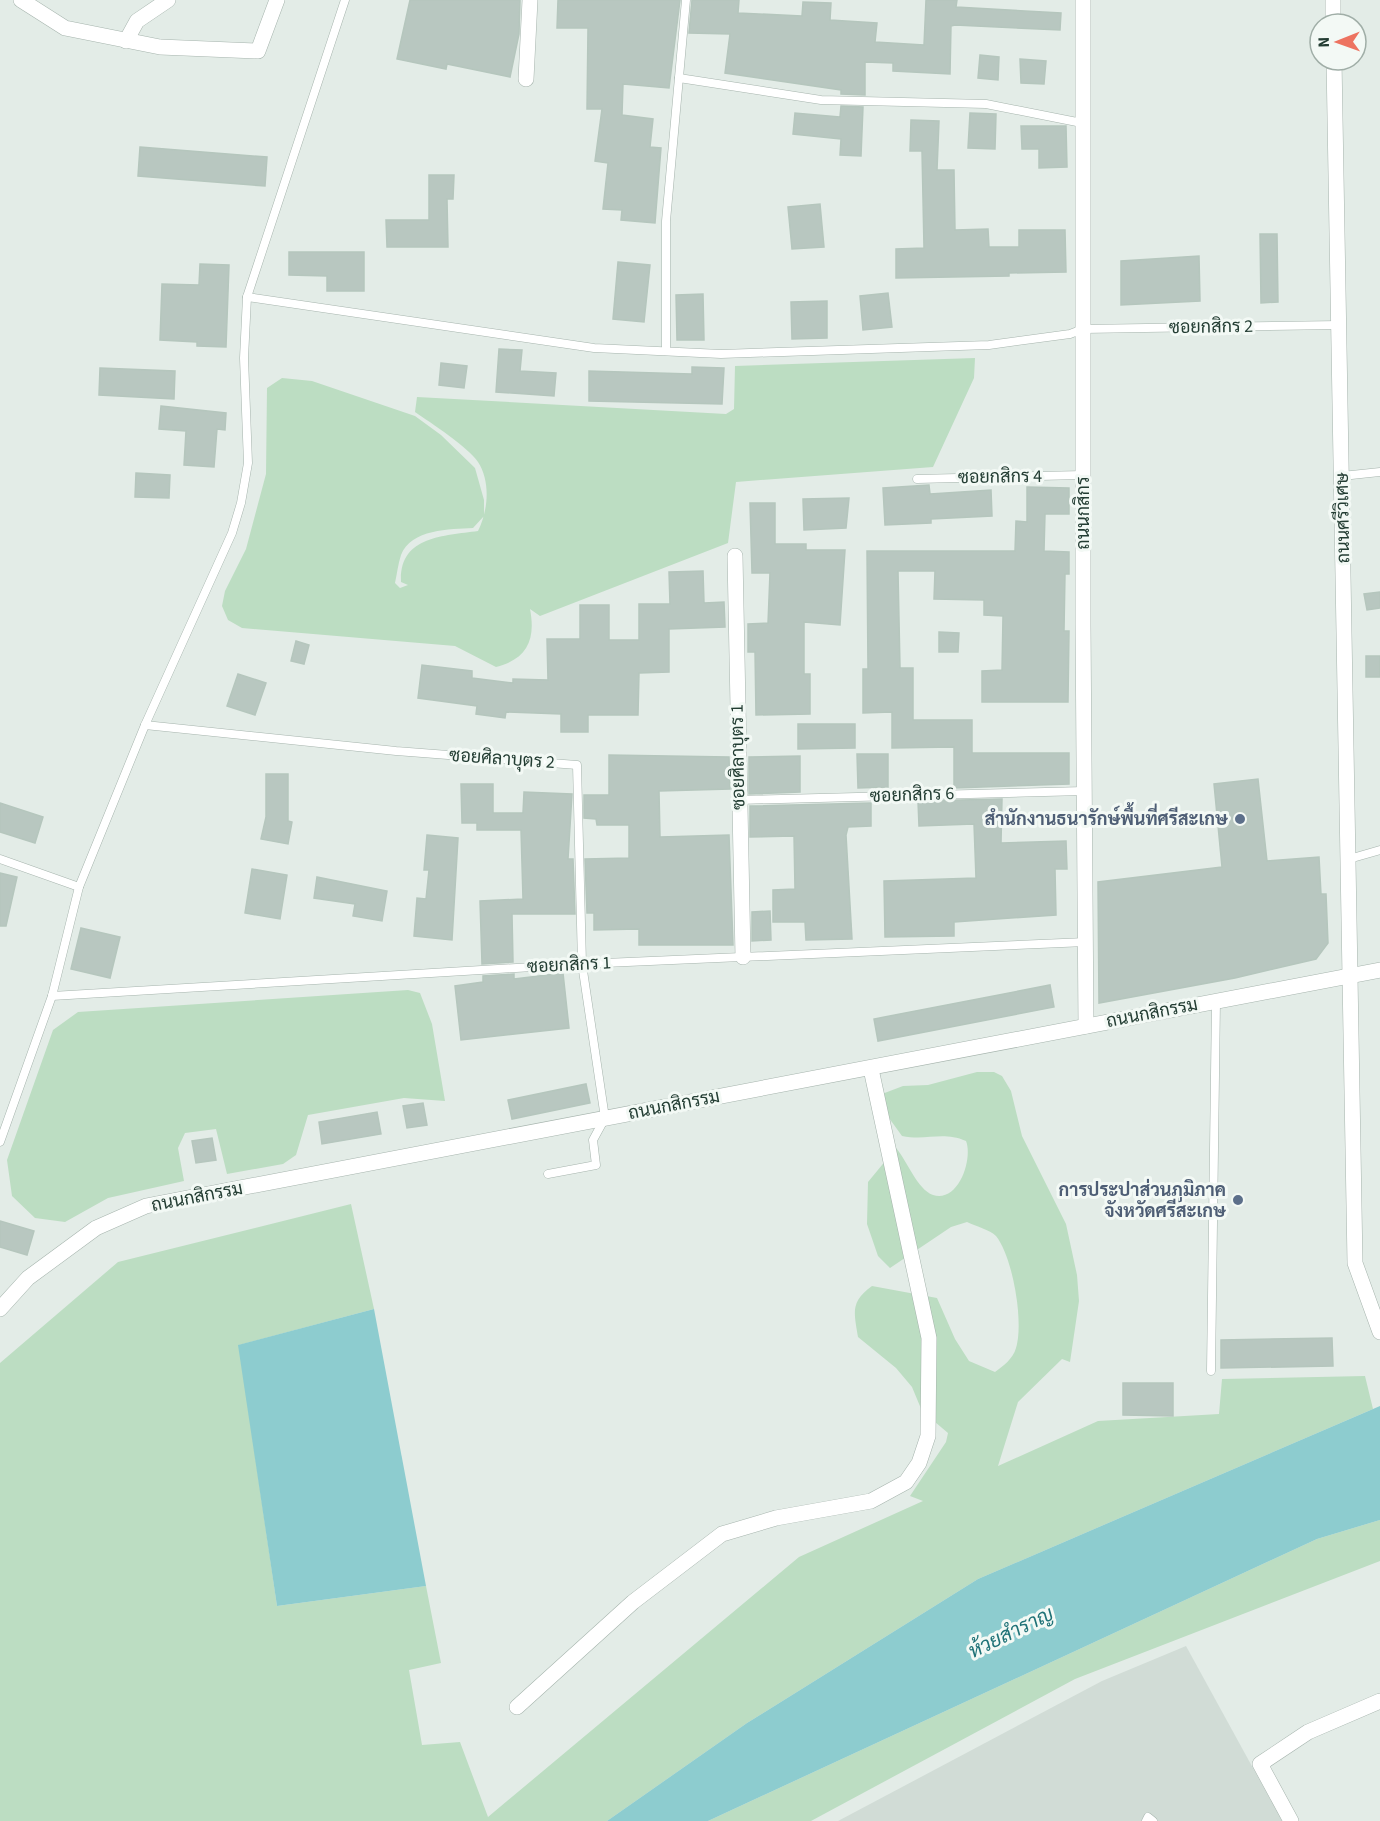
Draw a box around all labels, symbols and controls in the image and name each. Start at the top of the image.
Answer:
north arrow [1308,12,1368,72]
text: N [1313,37,1335,48]
street label: ซอยกสิกร 2 [1169,314,1253,340]
street label: ซอยกสิกร 4 [958,464,1042,490]
street label: ถนนศรีวิเศษ [1329,472,1356,564]
street label: ถนนกสิกร [1071,476,1096,550]
street label: ซอยศิลาบุตร 1 [725,704,751,810]
street label: ซอยศิลาบุตร 2 [448,743,556,775]
street label: ซอยกสิกร 6 [869,781,955,809]
place label: สำนักงานธนารักษ์พื้นที่ศรีสะเกษ [984,802,1229,832]
marker: สำนักงานธนารักษ์พื้นที่ศรีสะเกษ [1233,812,1247,826]
street label: ซอยกสิกร 1 [526,950,612,980]
street label: ถนนกสิกรรม [1104,992,1200,1034]
street label: ถนนกสิกรรม [626,1084,722,1126]
street label: ถนนกสิกรรม [149,1176,245,1218]
place label: การประปาส่วนภูมิภาค จังหวัดศรีสะเกษ [1058,1178,1227,1224]
marker: การประปาส่วนภูมิภาค จังหวัดศรีสะเกษ [1231,1193,1245,1207]
water label: ห้วยสำราญ [964,1600,1059,1666]

